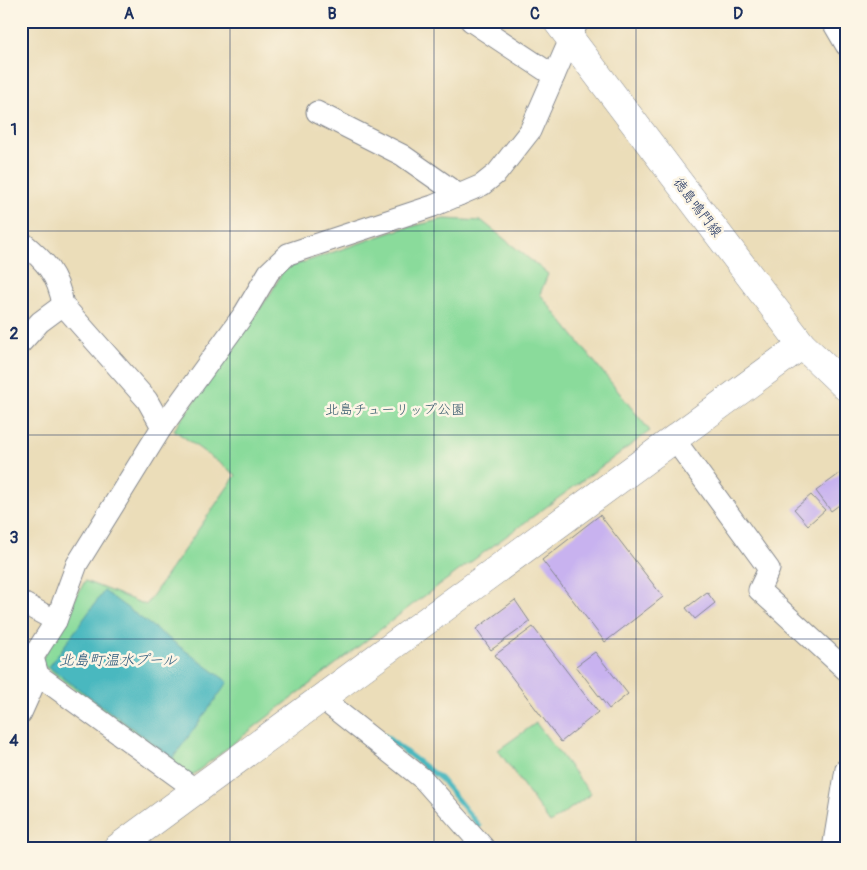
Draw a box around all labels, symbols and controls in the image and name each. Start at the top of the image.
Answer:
text: A [124,4,135,24]
text: B [327,4,337,24]
text: C [530,4,540,24]
text: D [733,4,743,24]
text: 1 [11,120,17,140]
street label: 徳島鳴門線 [670,174,725,240]
text: 2 [10,324,19,344]
park label: 北島チューリップ公園 [325,401,465,418]
text: 3 [10,528,19,548]
water label: 北島町温水プール [59,651,178,670]
text: 4 [9,731,19,751]

